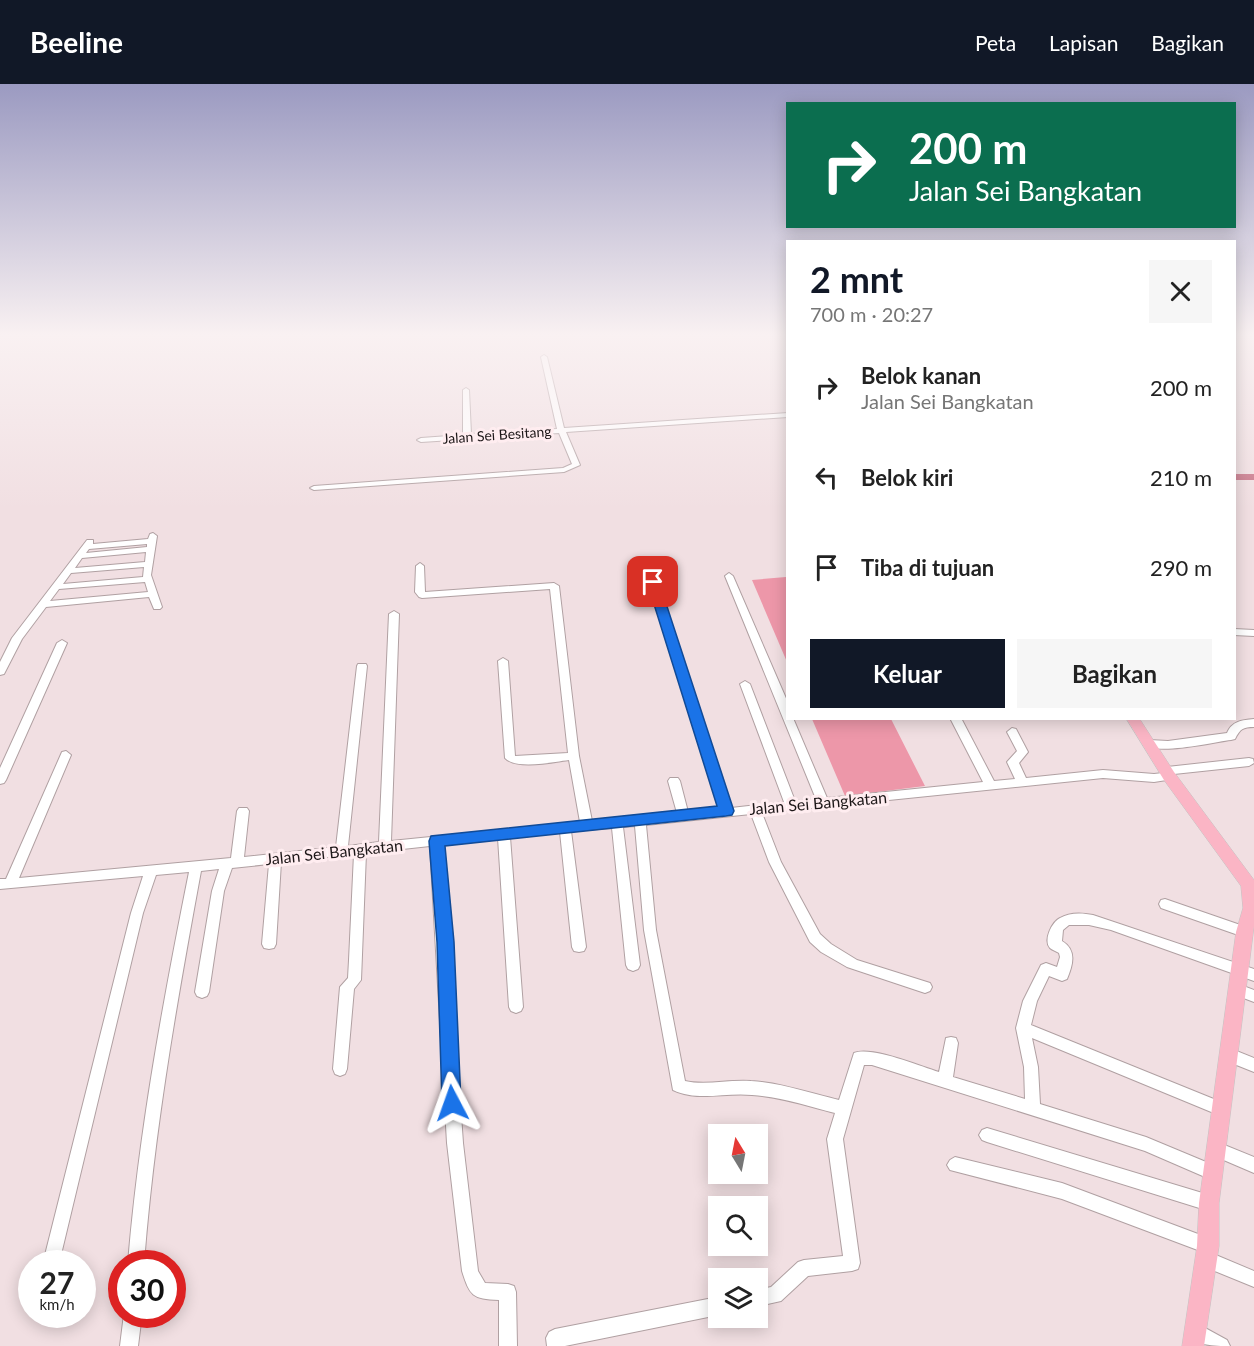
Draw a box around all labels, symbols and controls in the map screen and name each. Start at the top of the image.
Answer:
text: Beeline [30,25,123,59]
text: Peta [975,30,1016,55]
text: Lapisan [1049,30,1118,55]
text: Bagikan [1151,30,1224,55]
text: 200 m [909,123,1027,173]
icon: right [810,126,888,204]
text: Jalan Sei Bangkatan [909,174,1142,207]
text: 2 mnt [810,257,903,301]
button: close [1149,260,1212,323]
text: 700 m · 20:27 [810,302,933,326]
text: Belok kanan [861,362,981,389]
icon: right [810,371,843,404]
text: 200 m [1150,374,1212,401]
text: Jalan Sei Bangkatan [861,389,1034,413]
street label: Jalan Sei Besitang [442,422,552,447]
icon: left [810,461,843,494]
text: Belok kiri [861,464,953,491]
text: 210 m [1150,464,1212,491]
icon: arrive [810,551,843,584]
text: Tiba di tujuan [861,554,994,581]
text: 290 m [1150,554,1212,581]
pin [627,556,678,607]
icon: arrive [636,565,669,598]
button: Keluar [810,639,1005,708]
button: Bagikan [1017,639,1212,708]
street label: Jalan Sei Bangkatan [748,787,888,818]
street label: Jalan Sei Bangkatan [264,835,404,868]
position arrow [420,1071,484,1135]
north arrow [708,1124,768,1184]
map controls [708,1124,768,1328]
button: search [708,1196,768,1256]
speed limit sign: 30 [108,1250,186,1328]
text: 27 [40,1264,74,1300]
button: layers [708,1268,768,1328]
text: km/h [39,1295,75,1313]

